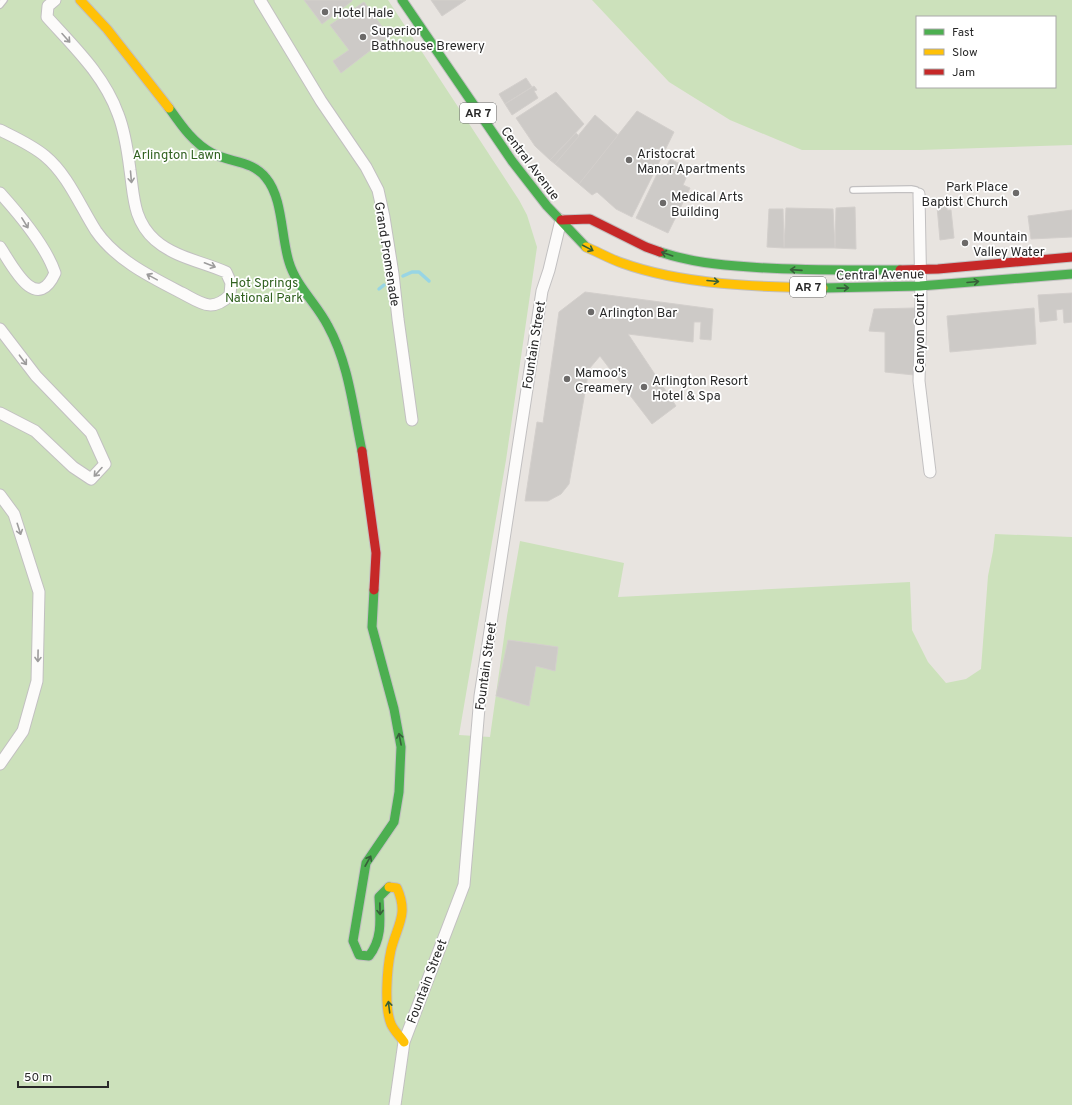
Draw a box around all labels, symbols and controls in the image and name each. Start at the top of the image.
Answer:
place label: Hotel Hale [333,6,393,22]
marker: Hotel Hale [320,7,330,17]
legend [916,16,1056,88]
place label: Superior Bathhouse Brewery [371,24,485,55]
text: Fast [952,25,974,41]
marker: Superior Bathhouse Brewery [358,32,368,42]
one-way arrow [61,33,70,43]
text: Slow [952,45,978,61]
text: Jam [952,65,975,81]
road number: AR 7 [460,103,496,123]
street label: Central Avenue [496,124,562,204]
place label: Aristocrat Manor Apartments [637,147,746,178]
park label: Arlington Lawn [133,148,221,164]
marker: Aristocrat Manor Apartments [624,155,634,165]
one-way arrow [127,170,135,183]
place label: Park Place Baptist Church [922,180,1008,211]
marker: Park Place Baptist Church [1011,188,1021,198]
place label: Medical Arts Building [671,190,743,221]
marker: Medical Arts Building [658,198,668,208]
street label: Grand Promenade [370,201,402,308]
one-way arrow [22,217,30,229]
place label: Mountain Valley Water [973,230,1045,261]
marker: Mountain Valley Water [960,238,970,248]
one-way arrow [582,244,594,252]
one-way arrow [661,250,674,257]
one-way arrow [203,262,215,270]
one-way arrow [790,267,803,274]
street label: Central Avenue [836,267,924,285]
one-way arrow [147,272,159,280]
park label: Hot Springs National Park [225,276,303,307]
one-way arrow [706,277,719,284]
road number: AR 7 [790,277,826,297]
one-way arrow [966,278,979,286]
one-way arrow [836,284,849,292]
street label: Canyon Court [913,293,929,373]
street label: Fountain Street [520,300,550,391]
place label: Arlington Bar [599,306,677,322]
marker: Arlington Bar [586,307,596,317]
one-way arrow [19,354,28,365]
place label: Mamoo's Creamery [575,366,633,397]
marker: Mamoo's Creamery [562,374,572,384]
place label: Arlington Resort Hotel & Spa [652,374,748,405]
marker: Arlington Resort Hotel & Spa [639,382,649,392]
one-way arrow [94,466,103,476]
one-way arrow [16,522,23,535]
street label: Fountain Street [473,621,501,712]
one-way arrow [34,649,42,662]
one-way arrow [395,733,403,746]
one-way arrow [365,855,373,867]
one-way arrow [376,902,384,915]
street label: Fountain Street [404,937,451,1026]
one-way arrow [385,1001,393,1014]
scale bar [18,1063,108,1089]
text: 50 m [24,1070,52,1086]

